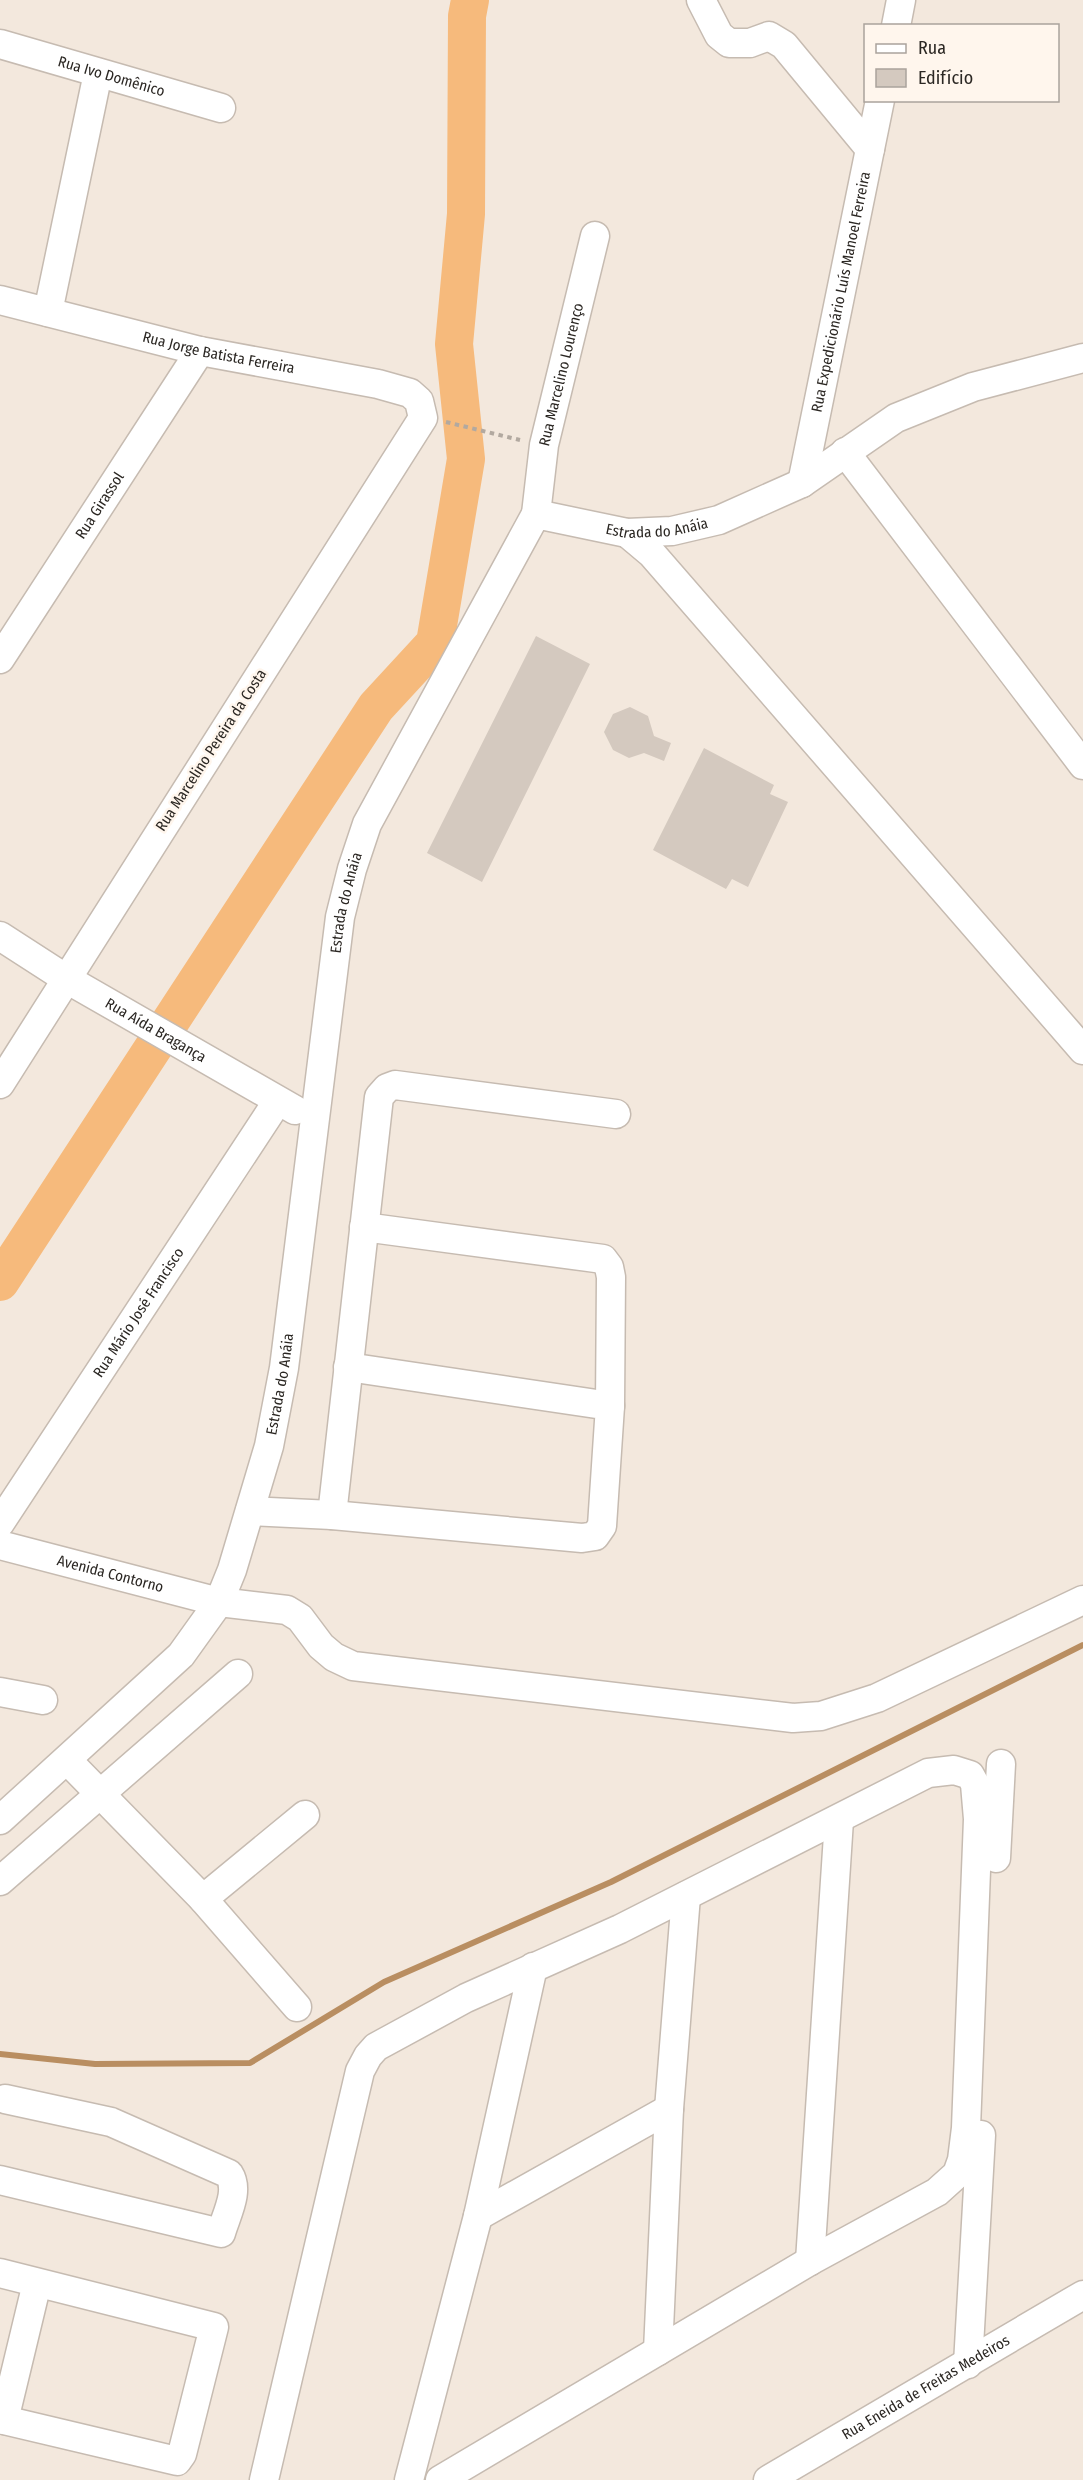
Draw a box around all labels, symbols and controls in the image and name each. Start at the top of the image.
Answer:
legend [864,24,1059,102]
text: Rua [918,37,946,59]
street label: Rua Ivo Domênico [56,52,167,100]
text: Edifício [918,67,973,89]
street label: Rua Expedicionário Luís Manoel Ferreira [808,170,874,414]
street label: Rua Marcelino Lourenço [535,301,587,448]
street label: Rua Jorge Batista Ferreira [141,328,296,377]
street label: Rua Girassol [71,469,128,542]
street label: Estrada do Anáia [604,514,710,542]
street label: Rua Marcelino Pereira da Costa [152,666,270,834]
street label: Estrada do Anáia [327,850,366,954]
street label: Rua Aída Bragança [102,994,209,1066]
street label: Rua Mário José Francisco [89,1244,188,1381]
street label: Estrada do Anáia [262,1332,297,1437]
street label: Avenida Contorno [55,1551,166,1596]
street label: Rua Eneida de Freitas Medeiros [839,2331,1013,2444]

